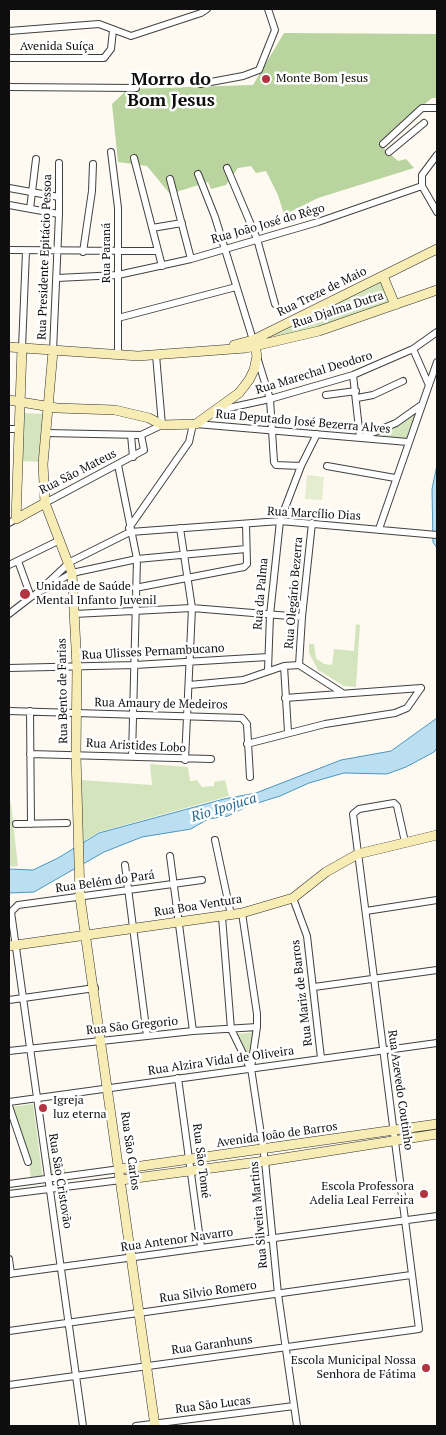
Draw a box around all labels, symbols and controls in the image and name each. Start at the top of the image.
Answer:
street label: Avenida Suíça [20,40,94,54]
district label: Morro do Bom Jesus [127,69,215,112]
place label: Monte Bom Jesus [276,72,368,86]
marker: Monte Bom Jesus [260,73,272,85]
street label: Rua Presidente Epitácio Pessoa [35,174,55,340]
street label: Rua João José do Rêgo [210,201,326,247]
street label: Rua Paraná [100,223,114,283]
street label: Rua Treze de Maio [275,264,369,320]
street label: Rua Djalma Dutra [291,288,385,332]
street label: Rua Marechal Deodoro [254,348,374,398]
street label: Rua Deputado José Bezerra Alves [215,407,391,437]
street label: Rua São Mateus [37,446,119,498]
street label: Rua Marcílio Dias [267,504,361,524]
street label: Rua Olegário Bezerra [282,536,306,650]
street label: Rua da Palma [251,557,271,631]
place label: Unidade de Saúde Mental Infanto Juvenil [36,580,156,608]
marker: Unidade de Saúde Mental Infanto Juvenil [18,587,32,601]
street label: Rua Bento de Farias [55,638,71,744]
street label: Rua Ulisses Pernambucano [81,641,225,663]
street label: Rua Amaury de Medeiros [94,696,228,712]
street label: Rua Aristides Lobo [85,736,187,756]
water label: Rio Ipojuca [189,790,259,826]
street label: Rua Belém do Pará [55,868,155,896]
street label: Rua Boa Ventura [153,892,243,920]
street label: Rua Mariz de Barros [288,939,316,1047]
street label: Rua São Gregorio [85,1014,179,1038]
street label: Rua Azevedo Coutinho [384,1029,416,1151]
street label: Rua Alzira Vidal de Oliveira [147,1044,295,1078]
place label: Igreja luz eterna [53,1094,107,1122]
marker: Igreja luz eterna [37,1102,49,1114]
street label: Rua São Carlos [117,1111,143,1191]
street label: Avenida João de Barros [216,1119,338,1151]
street label: Rua São Tomé [189,1123,213,1199]
street label: Rua São Cristovão [45,1132,75,1230]
street label: Rua Silveira Martins [247,1161,271,1269]
place label: Escola Professora Adelia Leal Ferreira [310,1180,414,1208]
marker: Escola Professora Adelia Leal Ferreira [418,1188,430,1200]
street label: Rua Antenor Navarro [120,1225,234,1255]
street label: Rua Silvio Romero [158,1278,258,1306]
street label: Rua Garanhuns [170,1332,254,1358]
place label: Escola Municipal Nossa Senhora de Fátima [291,1354,416,1382]
marker: Escola Municipal Nossa Senhora de Fátima [420,1362,432,1374]
street label: Rua São Lucas [174,1393,252,1417]

